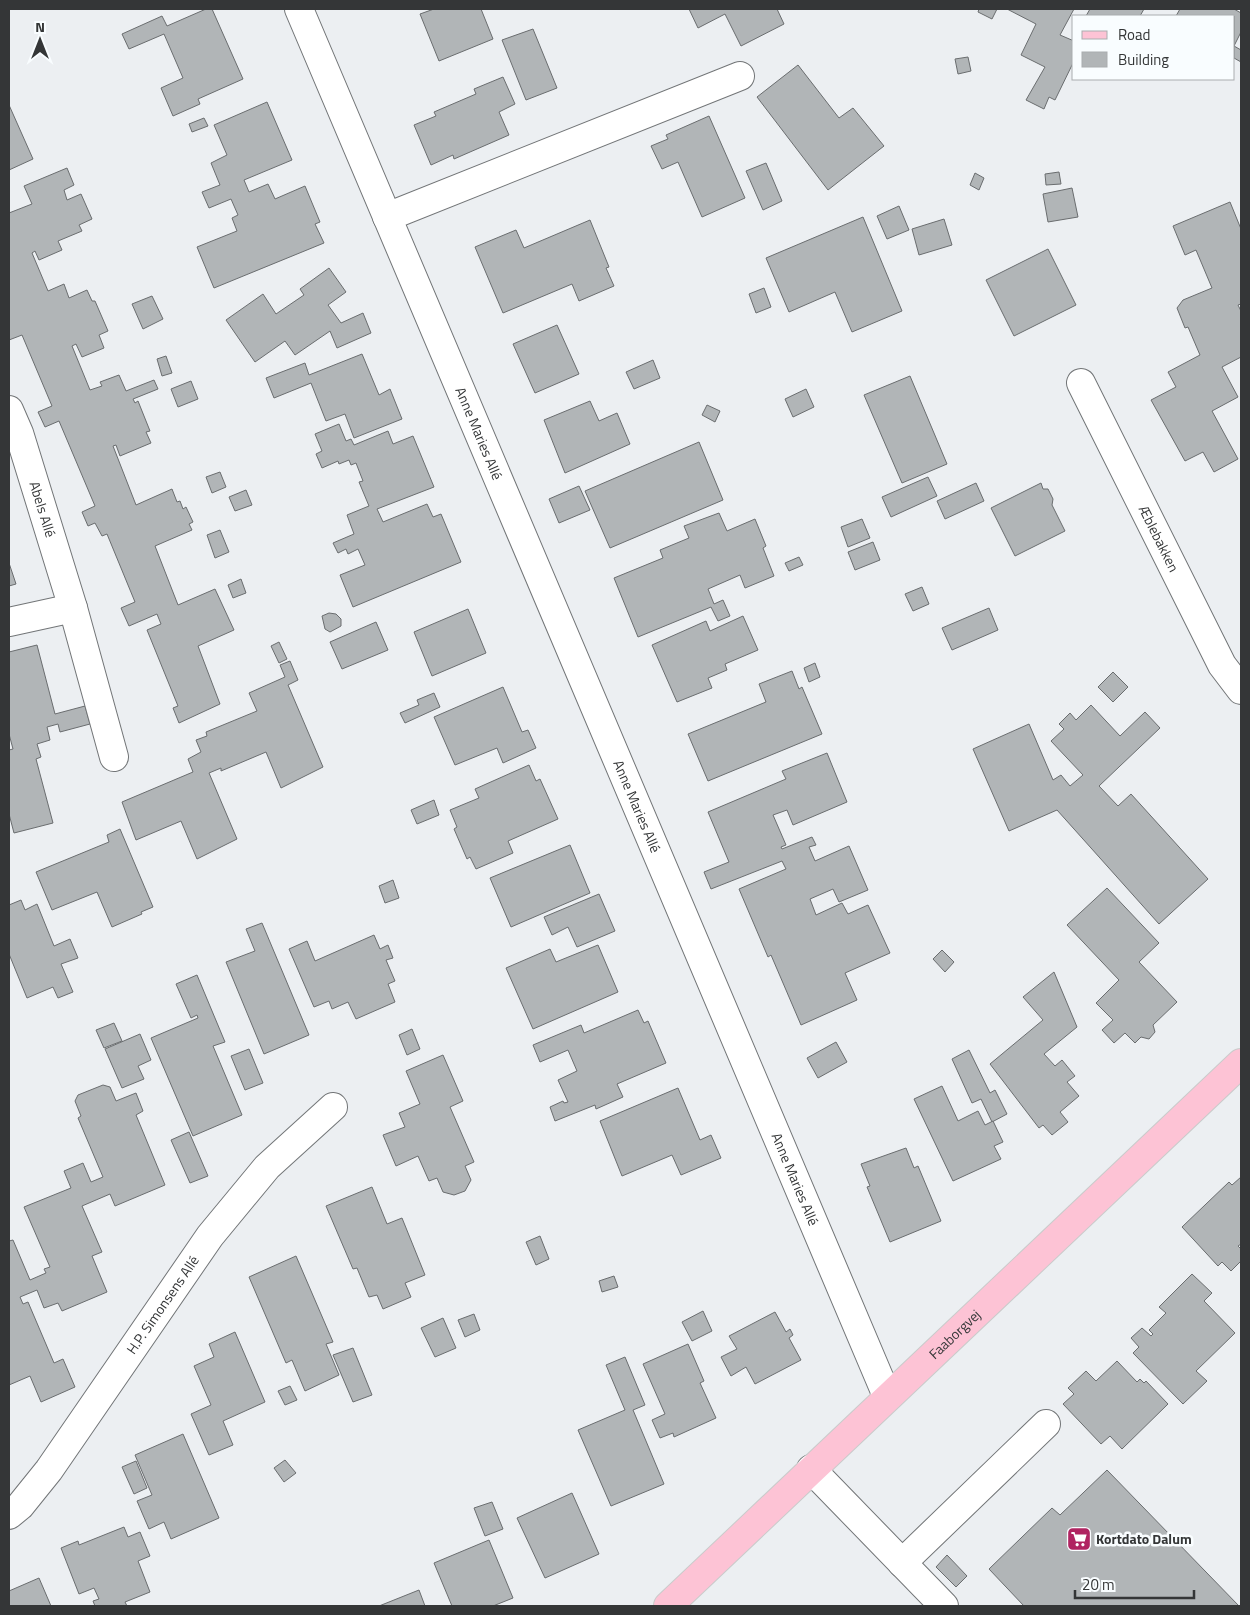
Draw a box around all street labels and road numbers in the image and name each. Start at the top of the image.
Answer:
street label: Anne Maries Allé [450,384,508,483]
street label: Abels Allé [25,479,62,540]
street label: Æblebakken [1134,501,1185,575]
street label: Anne Maries Allé [609,756,666,856]
street label: Anne Maries Allé [767,1129,825,1229]
street label: H.P. Simonsens Allé [121,1251,204,1358]
street label: Faaborgvej [924,1304,985,1364]

